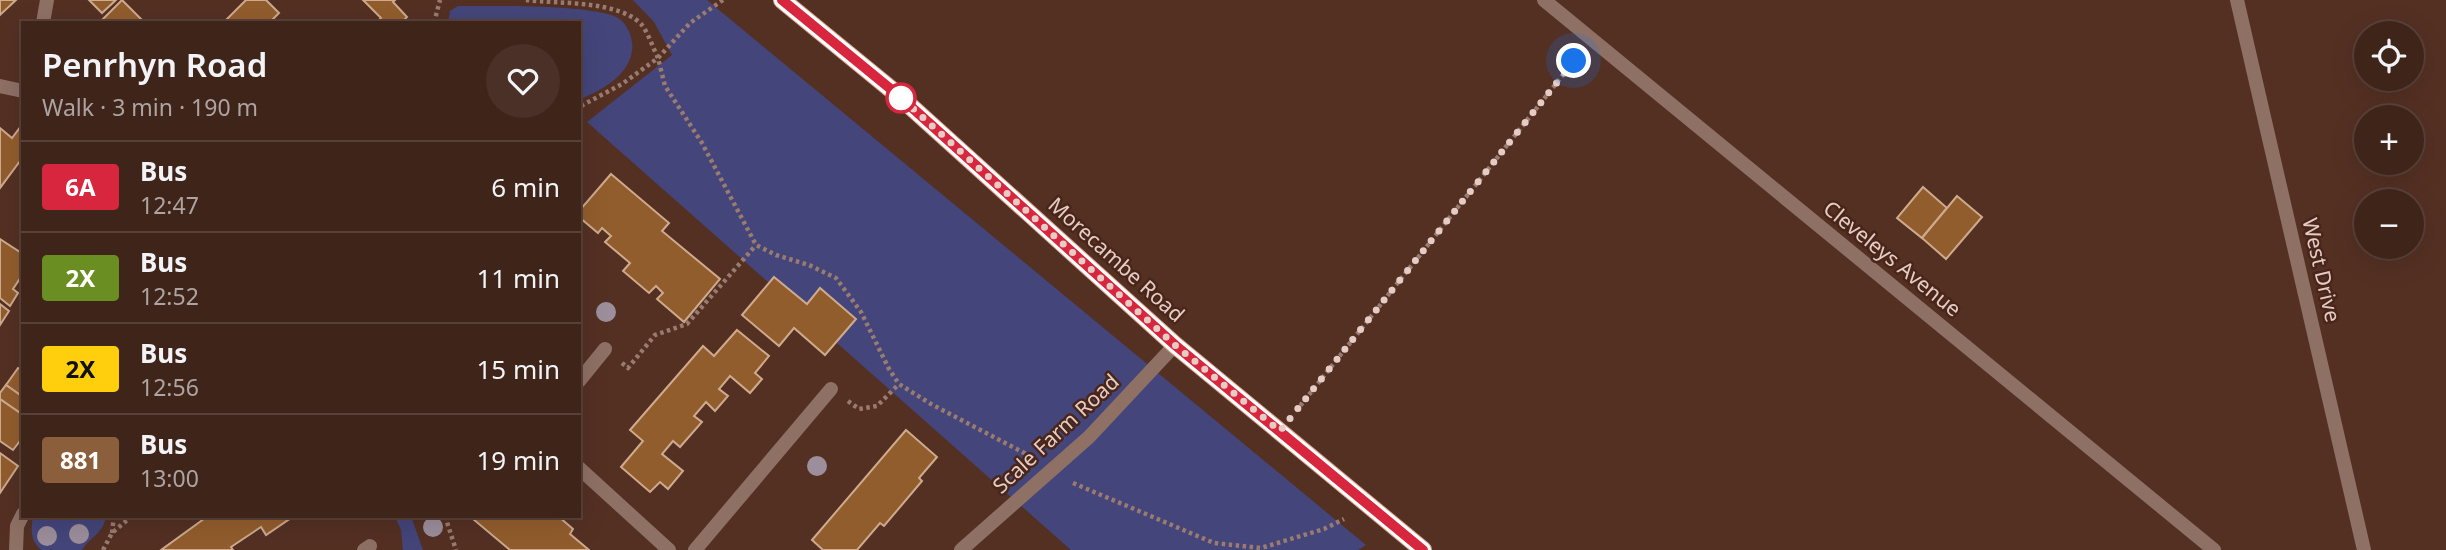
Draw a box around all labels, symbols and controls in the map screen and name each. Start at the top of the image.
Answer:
map controls [2354,21,2424,259]
button: locate [2354,21,2424,91]
text: Penrhyn Road [42,42,267,87]
your location [1556,43,1591,78]
button: heart [486,44,560,118]
unlabelled marker [886,83,916,113]
text: Walk · 3 min · 190 m [42,91,258,123]
button: + [2354,105,2424,175]
text: Bus [140,153,187,189]
text: 6 min [491,169,560,205]
text: 6A [65,170,96,203]
text: 12:47 [140,189,199,221]
button: − [2354,189,2424,259]
street label: Morecambe Road [1043,191,1191,328]
street label: Cleveleys Avenue [1818,194,1967,322]
street label: West Drive [2296,215,2348,325]
text: Bus [140,244,187,280]
text: 11 min [476,260,560,296]
text: 2X [66,261,95,294]
text: 12:52 [140,280,199,312]
text: Bus [140,335,187,371]
text: 15 min [476,351,560,387]
text: 2X [66,352,95,385]
street label: Scale Farm Road [986,367,1124,499]
text: 12:56 [140,371,199,403]
text: Bus [140,426,187,462]
text: 19 min [476,442,560,478]
text: 881 [60,443,101,476]
text: 13:00 [140,462,199,494]

